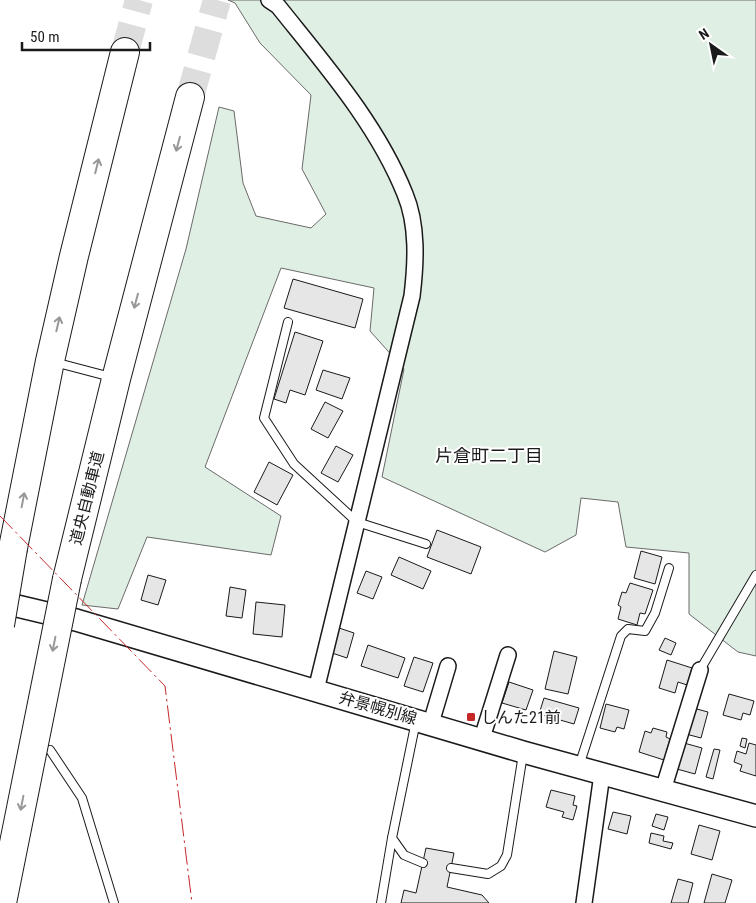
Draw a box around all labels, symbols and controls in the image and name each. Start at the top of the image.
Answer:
scale bar [22,20,150,52]
north arrow [686,20,736,70]
text: N [696,25,712,43]
text: 50 m [30,28,60,46]
one-way arrow [172,136,182,152]
one-way arrow [92,158,102,174]
one-way arrow [131,293,141,309]
one-way arrow [54,316,63,332]
district label: 片倉町二丁目 [435,445,543,466]
street label: 道央自動車道 [66,449,108,547]
one-way arrow [18,492,28,508]
one-way arrow [49,635,58,651]
street label: 弁景幌別線 [337,688,419,728]
place label: しんた21前 [481,708,561,727]
marker: しんた21前 [465,711,477,723]
one-way arrow [17,794,26,810]

